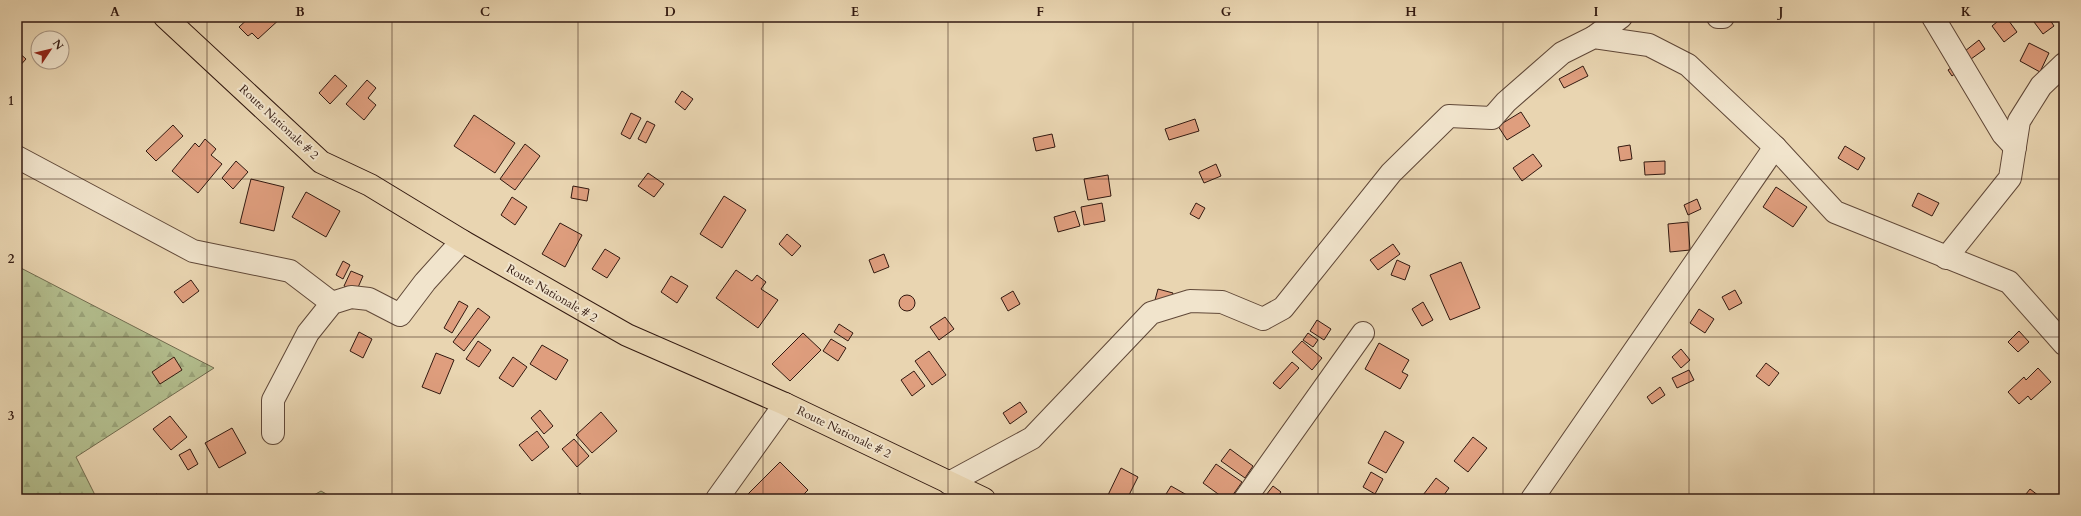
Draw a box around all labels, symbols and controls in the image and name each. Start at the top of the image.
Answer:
text: A [110,3,120,21]
text: B [295,3,305,21]
text: C [480,3,490,21]
text: D [664,3,676,21]
text: E [851,3,859,21]
text: F [1036,3,1044,21]
text: G [1221,3,1232,21]
text: H [1405,3,1417,21]
text: I [1593,3,1599,21]
text: J [1777,3,1784,21]
text: K [1961,3,1972,21]
north arrow [30,30,70,70]
text: N [49,36,67,53]
street label: Route Nationale # 2 [236,81,322,163]
text: 1 [8,92,14,110]
text: 2 [8,250,15,268]
street label: Route Nationale # 2 [503,260,601,326]
street label: Route Nationale # 2 [794,402,894,462]
text: 3 [8,407,15,425]

